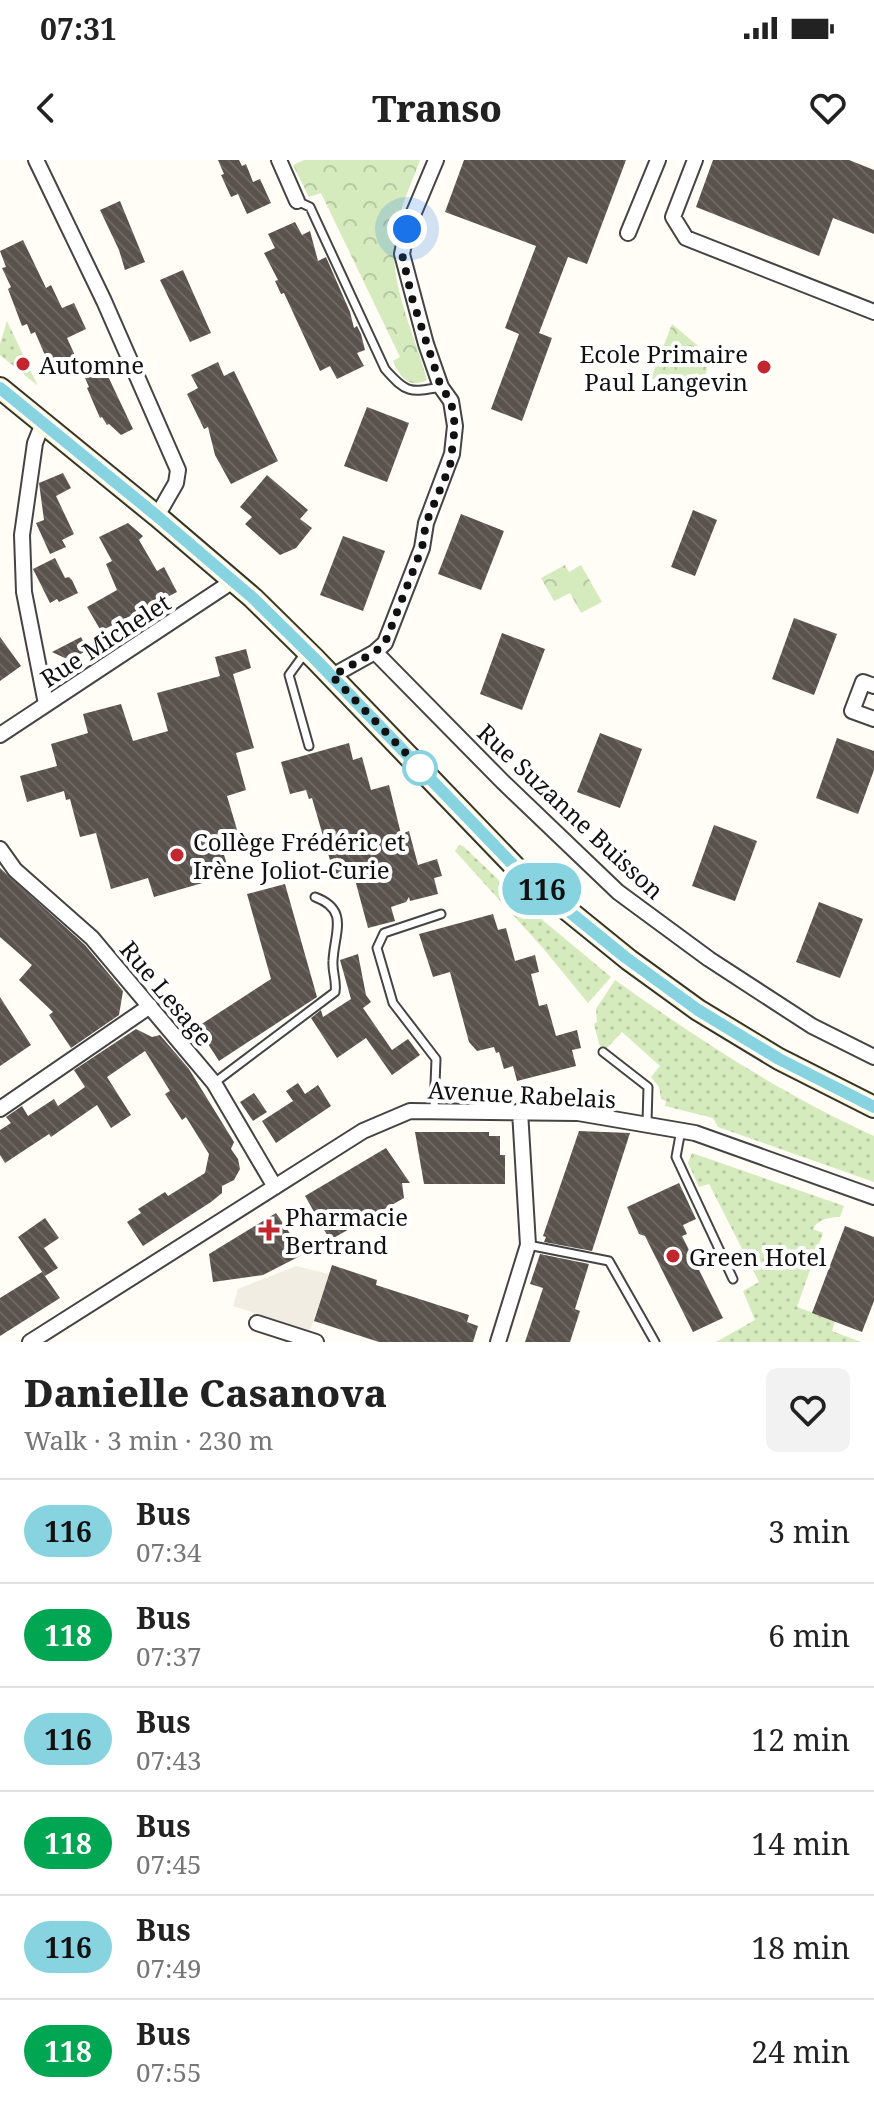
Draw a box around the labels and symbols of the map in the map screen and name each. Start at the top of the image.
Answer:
your location [387,209,427,249]
place label: Ecole Primaire Paul Langevin [579,337,748,398]
place label: Automne [39,348,144,381]
marker: Automne [14,355,32,373]
marker: Ecole Primaire Paul Langevin [755,358,773,376]
street label: Rue Michelet [34,586,176,694]
street label: Rue Suzanne Buisson [471,716,671,906]
unlabelled marker [403,751,437,785]
place label: Collège Frédéric et Irène Joliot-Curie [193,825,406,886]
marker: Collège Frédéric et Irène Joliot-Curie [168,846,186,864]
line badge: 116 [496,863,588,915]
street label: Rue Lesage [113,933,221,1053]
street label: Avenue Rabelais [427,1073,617,1115]
place label: Pharmacie Bertrand [285,1200,408,1261]
marker: Pharmacie Bertrand [260,1221,278,1239]
place label: Green Hotel [689,1240,827,1273]
marker: Green Hotel [664,1247,682,1265]

